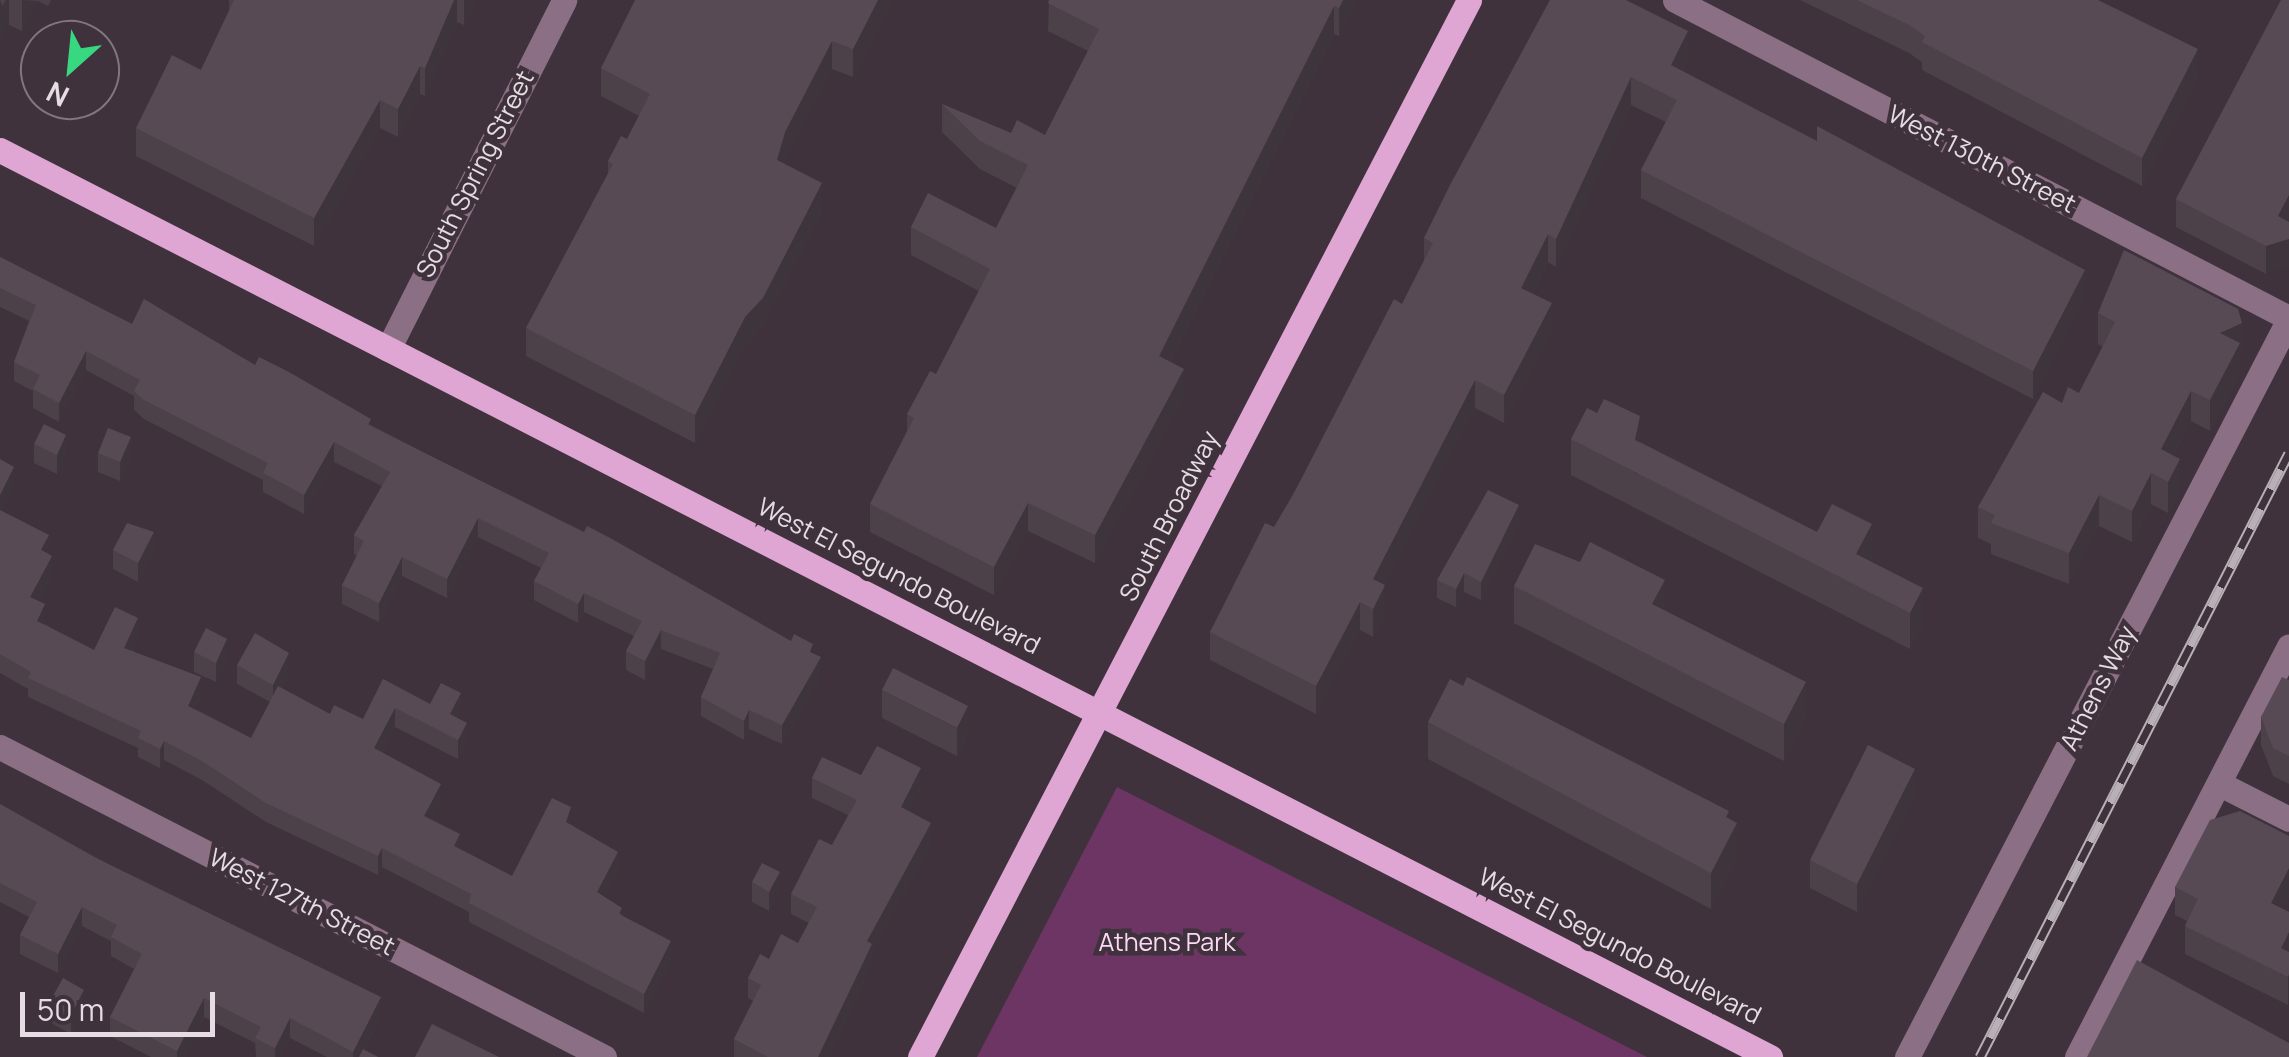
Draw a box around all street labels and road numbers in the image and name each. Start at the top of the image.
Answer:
street label: South Spring Street [410,66,540,282]
street label: West 130th Street [1883,99,2081,219]
street label: South Broadway [1113,426,1225,606]
street label: West El Segundo Boulevard [753,492,1045,660]
street label: Athens Way [2054,621,2142,755]
street label: West 127th Street [204,842,400,962]
street label: West El Segundo Boulevard [1474,862,1766,1030]

